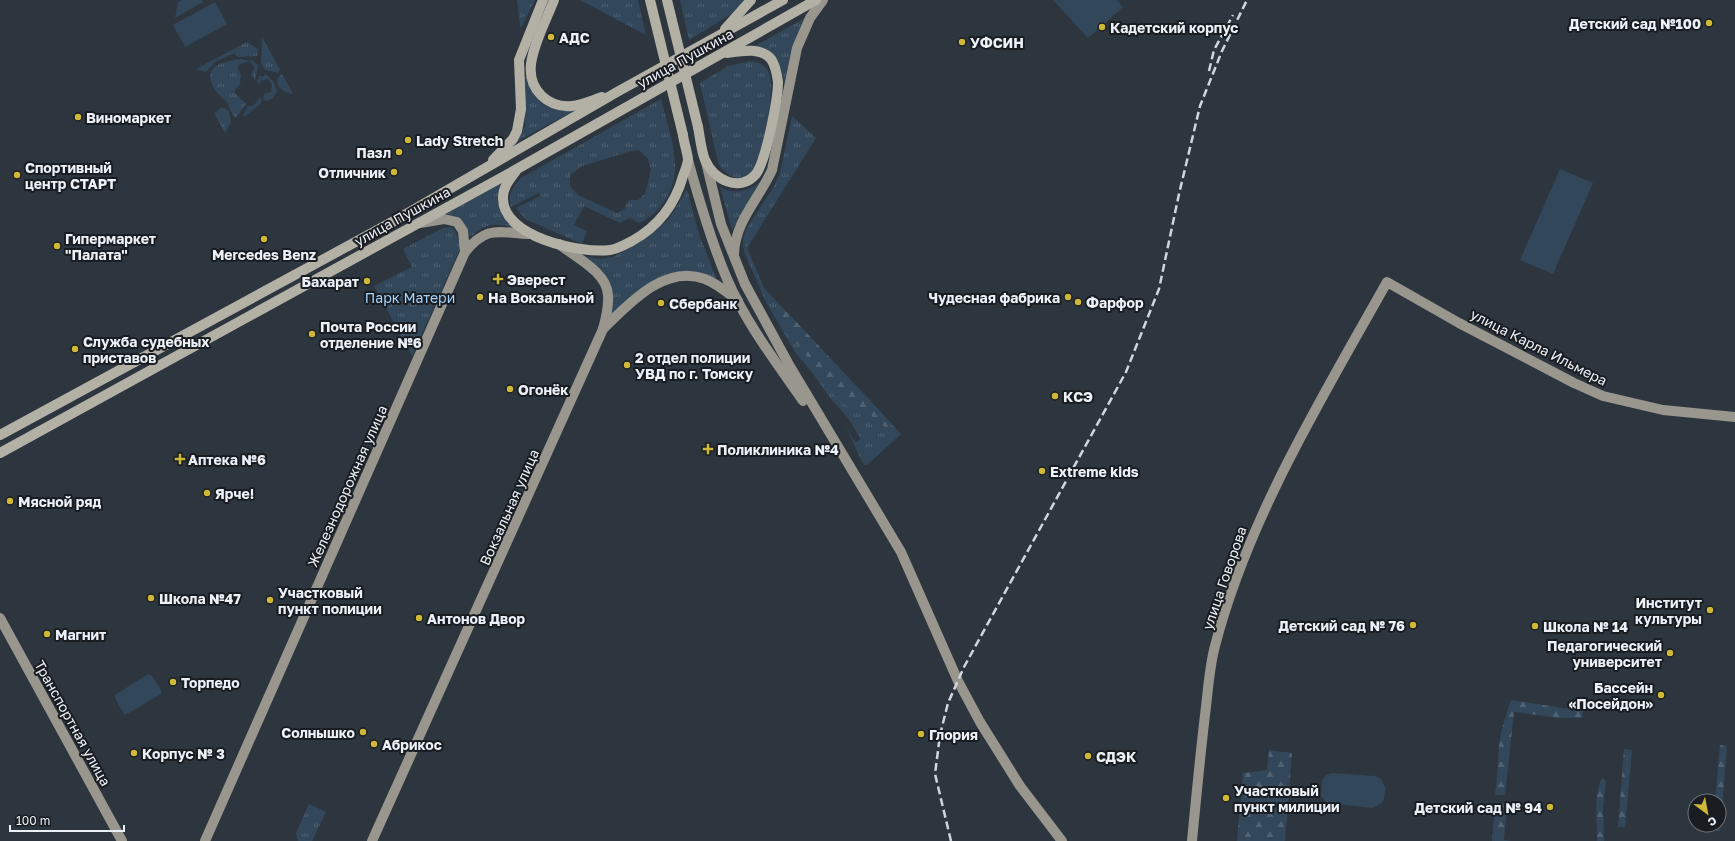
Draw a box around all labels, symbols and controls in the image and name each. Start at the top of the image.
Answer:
place label: Детский сад №100 [1569,15,1701,32]
marker: Детский сад №100 [1704,18,1714,28]
place label: Кадетский корпус [1110,19,1238,36]
marker: Кадетский корпус [1097,22,1107,32]
street label: улица Пушкина [634,25,736,91]
place label: АДС [559,29,590,46]
marker: АДС [546,32,556,42]
place label: УФСИН [970,34,1024,51]
marker: УФСИН [957,37,967,47]
place label: Виномаркет [86,109,171,126]
marker: Виномаркет [73,112,83,122]
place label: Lady Stretch [416,132,503,149]
marker: Lady Stretch [403,135,413,145]
place label: Пазл [356,144,391,161]
marker: Пазл [394,147,404,157]
place label: Спортивный центр СТАРТ [25,159,116,192]
place label: Отличник [318,164,386,181]
marker: Отличник [389,167,399,177]
marker: Спортивный центр СТАРТ [12,170,22,180]
street label: улица Пушкина [351,183,453,249]
place label: Гипермаркет "Палата" [65,230,156,263]
marker: Mercedes Benz [259,234,269,244]
marker: Гипермаркет "Палата" [52,241,62,251]
place label: Mercedes Benz [212,246,316,263]
place label: Эверест [507,271,566,288]
place label: Бахарат [301,273,359,290]
marker: Эверест [492,273,504,285]
marker: Бахарат [362,276,372,286]
park label: Парк Матери [365,289,455,306]
place label: На Вокзальной [488,289,594,306]
place label: Чудесная фабрика [928,289,1060,306]
marker: На Вокзальной [475,292,485,302]
marker: Чудесная фабрика [1063,292,1073,302]
place label: Фарфор [1086,294,1144,311]
place label: Сбербанк [669,295,738,312]
marker: Фарфор [1073,297,1083,307]
marker: Сбербанк [656,298,666,308]
street label: улица Карла Ильмера [1468,305,1610,389]
place label: Почта России отделение №6 [320,318,422,351]
marker: Почта России отделение №6 [307,329,317,339]
place label: Служба судебных приставов [83,333,210,366]
marker: Служба судебных приставов [70,344,80,354]
place label: 2 отдел полиции УВД по г. Томску [635,349,754,382]
marker: 2 отдел полиции УВД по г. Томску [622,360,632,370]
place label: Огонёк [518,381,568,398]
marker: Огонёк [505,384,515,394]
place label: КСЭ [1063,388,1093,405]
marker: КСЭ [1050,391,1060,401]
street label: Железнодорожная улица [304,402,390,570]
place label: Поликлиника №4 [717,441,839,458]
marker: Поликлиника №4 [702,443,714,455]
street label: Вокзальная улица [476,446,542,568]
place label: Аптека №6 [188,451,266,468]
marker: Аптека №6 [175,454,185,464]
place label: Extreme kids [1050,463,1139,480]
marker: Extreme kids [1037,466,1047,476]
place label: Ярче! [215,485,254,502]
marker: Ярче! [202,488,212,498]
place label: Мясной ряд [18,493,101,510]
marker: Мясной ряд [5,496,15,506]
street label: улица Говорова [1198,524,1250,632]
place label: Участковый пункт полиции [278,584,382,617]
place label: Школа №47 [159,590,241,607]
marker: Школа №47 [146,593,156,603]
place label: Институт культуры [1635,594,1702,627]
marker: Участковый пункт полиции [265,595,275,605]
marker: Институт культуры [1705,605,1715,615]
place label: Антонов Двор [427,610,526,627]
marker: Антонов Двор [414,613,424,623]
place label: Детский сад № 76 [1279,617,1405,634]
place label: Школа № 14 [1543,618,1628,635]
marker: Детский сад № 76 [1408,620,1418,630]
marker: Школа № 14 [1530,621,1540,631]
place label: Магнит [55,626,106,643]
marker: Магнит [42,629,52,639]
place label: Педагогический университет [1547,637,1662,670]
marker: Педагогический университет [1665,648,1675,658]
street label: Транспортная улица [31,657,115,789]
place label: Торпедо [181,674,240,691]
marker: Торпедо [168,677,178,687]
place label: Бассейн «Посейдон» [1569,679,1654,712]
marker: Бассейн «Посейдон» [1656,690,1666,700]
place label: Солнышко [281,724,355,741]
place label: Глория [929,726,978,743]
marker: Солнышко [358,727,368,737]
marker: Глория [916,729,926,739]
place label: Абрикос [382,736,442,753]
marker: Абрикос [369,739,379,749]
place label: Корпус № 3 [142,745,225,762]
marker: Корпус № 3 [129,748,139,758]
place label: СДЭК [1096,748,1137,765]
marker: СДЭК [1083,751,1093,761]
place label: Участковый пункт милиции [1234,782,1340,815]
marker: Участковый пункт милиции [1221,793,1231,803]
north arrow [1687,793,1727,833]
place label: Детский сад № 94 [1414,799,1542,816]
marker: Детский сад № 94 [1545,802,1555,812]
scale bar [10,807,124,833]
text: 100 m [16,813,50,828]
text: С [1706,814,1719,830]

